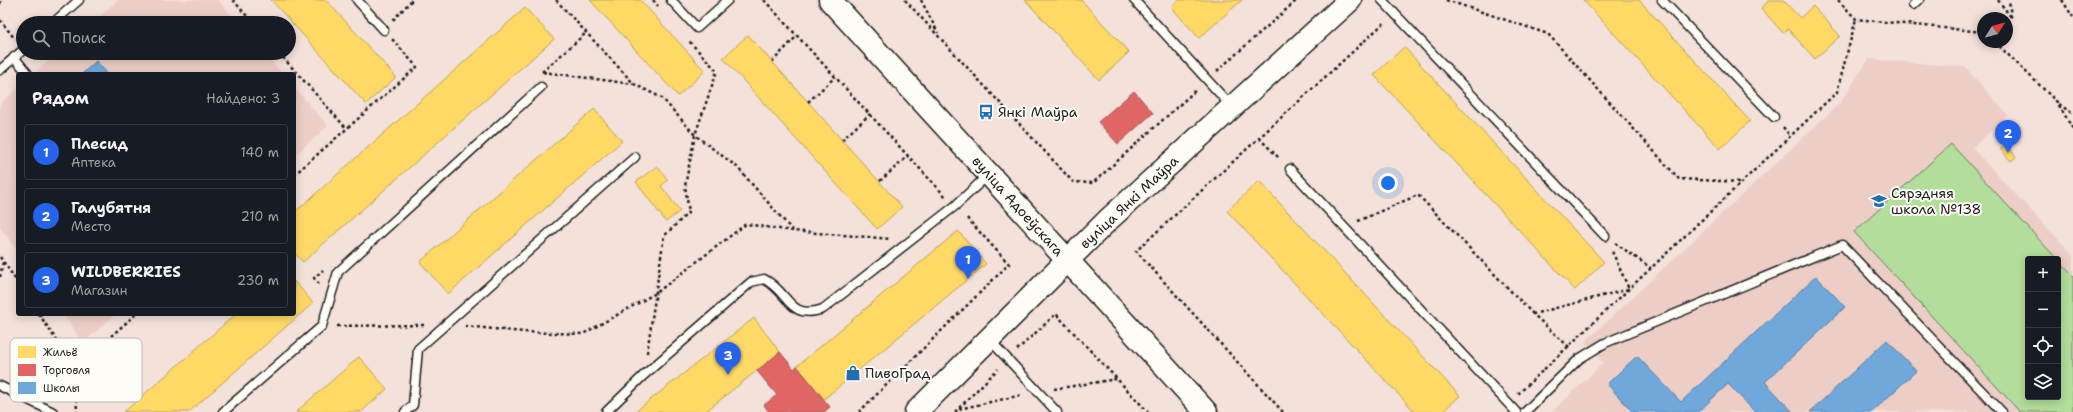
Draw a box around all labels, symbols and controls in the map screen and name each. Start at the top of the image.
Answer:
north arrow [1977,12,2013,48]
search box [16,16,296,60]
icon: search [30,27,52,49]
text: Поиск [62,28,106,48]
text: Рядом [32,87,89,109]
text: Найдено: 3 [206,90,280,107]
bus stop icon: Янкі Маўра [977,103,995,121]
place label: Янкі Маўра [998,103,1078,121]
pin: 2 [1995,120,2021,153]
text: Плесид [71,134,128,154]
text: 1 [43,144,49,161]
text: 140 m [240,144,279,161]
street label: вуліца Янкі Маўра [1076,151,1182,252]
street label: вуліца Адоеўскага [968,152,1068,260]
text: Аптека [71,154,116,171]
your location [1378,173,1398,193]
place label: Сярэдняя школа №138 [1891,184,1981,218]
school or university icon: Сярэдняя школа №138 [1870,192,1888,210]
text: Галубятня [71,198,151,218]
text: 2 [41,208,51,225]
text: 210 m [241,208,279,225]
text: Место [71,218,111,235]
pin: 1 [955,246,981,279]
map controls [2025,256,2061,400]
button: + [2025,256,2061,292]
text: WILDBERRIES [71,262,181,282]
text: 3 [41,272,51,289]
text: 230 m [237,272,279,289]
text: Магазин [71,282,127,299]
button: − [2025,292,2061,328]
button: locate [2025,328,2061,364]
legend [10,338,142,402]
pin: 3 [715,342,741,375]
text: Жильё [43,345,78,360]
text: Торговля [43,363,90,378]
shop icon: ПивоГрад [844,364,862,382]
place label: ПивоГрад [865,364,931,382]
button: layers [2025,364,2061,400]
text: Школы [43,381,80,396]

